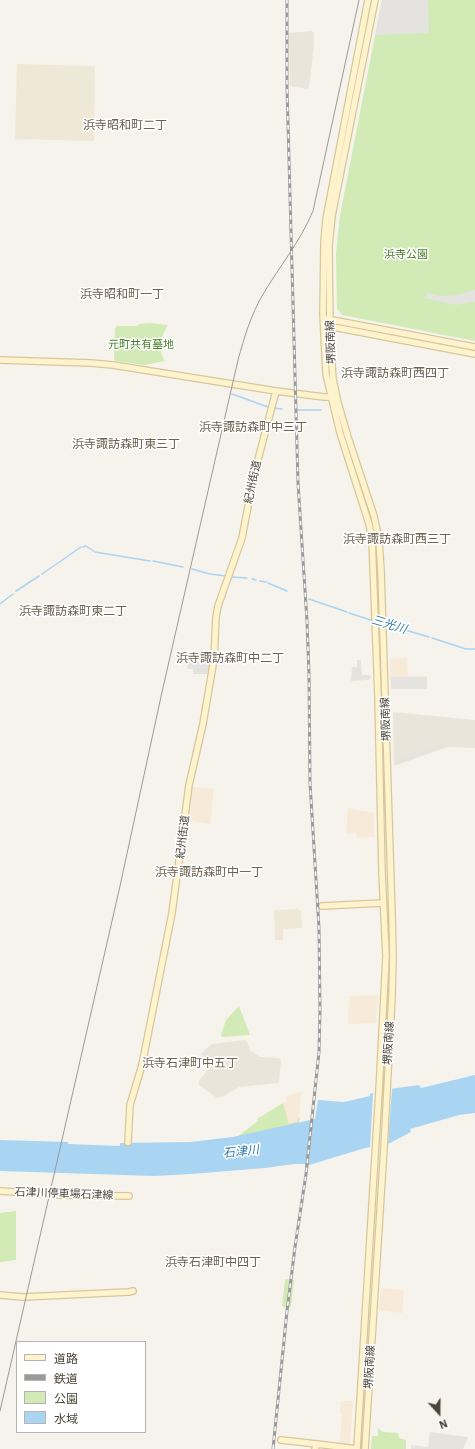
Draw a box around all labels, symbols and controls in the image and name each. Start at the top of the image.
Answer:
district label: 浜寺昭和町二丁 [83,119,167,133]
park label: 浜寺公園 [384,248,428,262]
district label: 浜寺昭和町一丁 [80,288,164,302]
street label: 堺阪南線 [324,320,338,364]
park label: 元町共有墓地 [108,338,174,352]
district label: 浜寺諏訪森町西四丁 [341,367,449,381]
district label: 浜寺諏訪森町中三丁 [199,421,307,435]
district label: 浜寺諏訪森町東三丁 [72,438,180,452]
street label: 紀州街道 [242,459,264,505]
district label: 浜寺諏訪森町西三丁 [343,533,451,547]
district label: 浜寺諏訪森町東二丁 [19,605,127,619]
water label: 三光川 [370,613,408,637]
district label: 浜寺諏訪森町中二丁 [176,652,284,666]
street label: 堺阪南線 [379,697,393,741]
street label: 紀州街道 [174,814,192,860]
district label: 浜寺諏訪森町中一丁 [155,866,263,880]
street label: 堺阪南線 [381,1021,397,1065]
district label: 浜寺石津町中五丁 [142,1057,238,1071]
water label: 石津川 [222,1143,260,1161]
street label: 石津川停車場石津線 [14,1186,114,1202]
district label: 浜寺石津町中四丁 [165,1256,261,1270]
legend [16,1341,146,1433]
street label: 堺阪南線 [362,1345,378,1389]
text: 道路 [54,1351,78,1366]
text: 鉄道 [54,1371,78,1386]
text: 公園 [54,1391,78,1406]
north arrow [419,1393,459,1433]
text: 水域 [54,1411,78,1426]
text: N [437,1416,450,1432]

